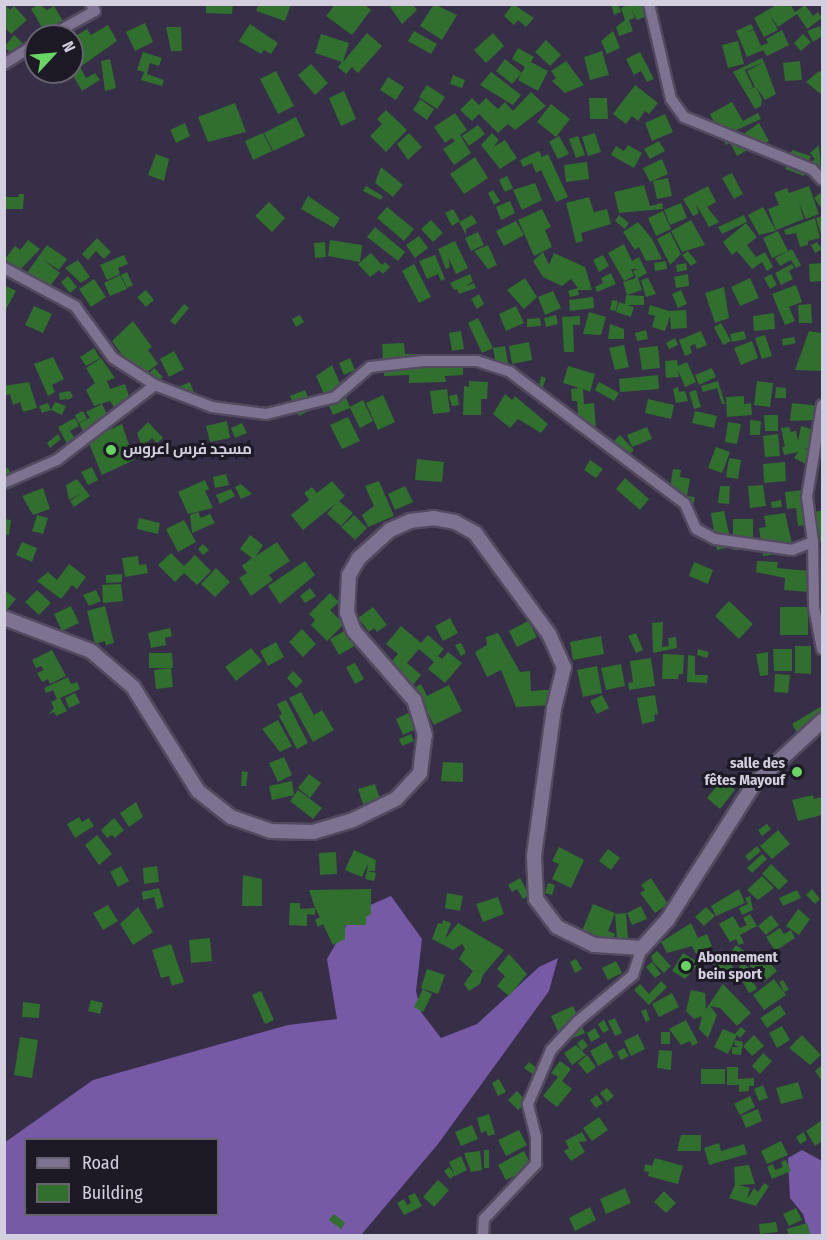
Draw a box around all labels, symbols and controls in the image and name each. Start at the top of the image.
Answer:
north arrow [24,24,84,84]
text: N [58,38,79,55]
place label: مسجد فرس اعروس [123,441,252,459]
marker: مسجد فرس اعروس [104,443,118,457]
place label: salle des fêtes Mayouf [705,754,785,789]
marker: salle des fêtes Mayouf [790,765,804,779]
place label: Abonnement bein sport [698,948,778,983]
marker: Abonnement bein sport [679,959,693,973]
legend [24,1138,219,1216]
text: Road [82,1152,119,1174]
text: Building [82,1182,143,1204]

